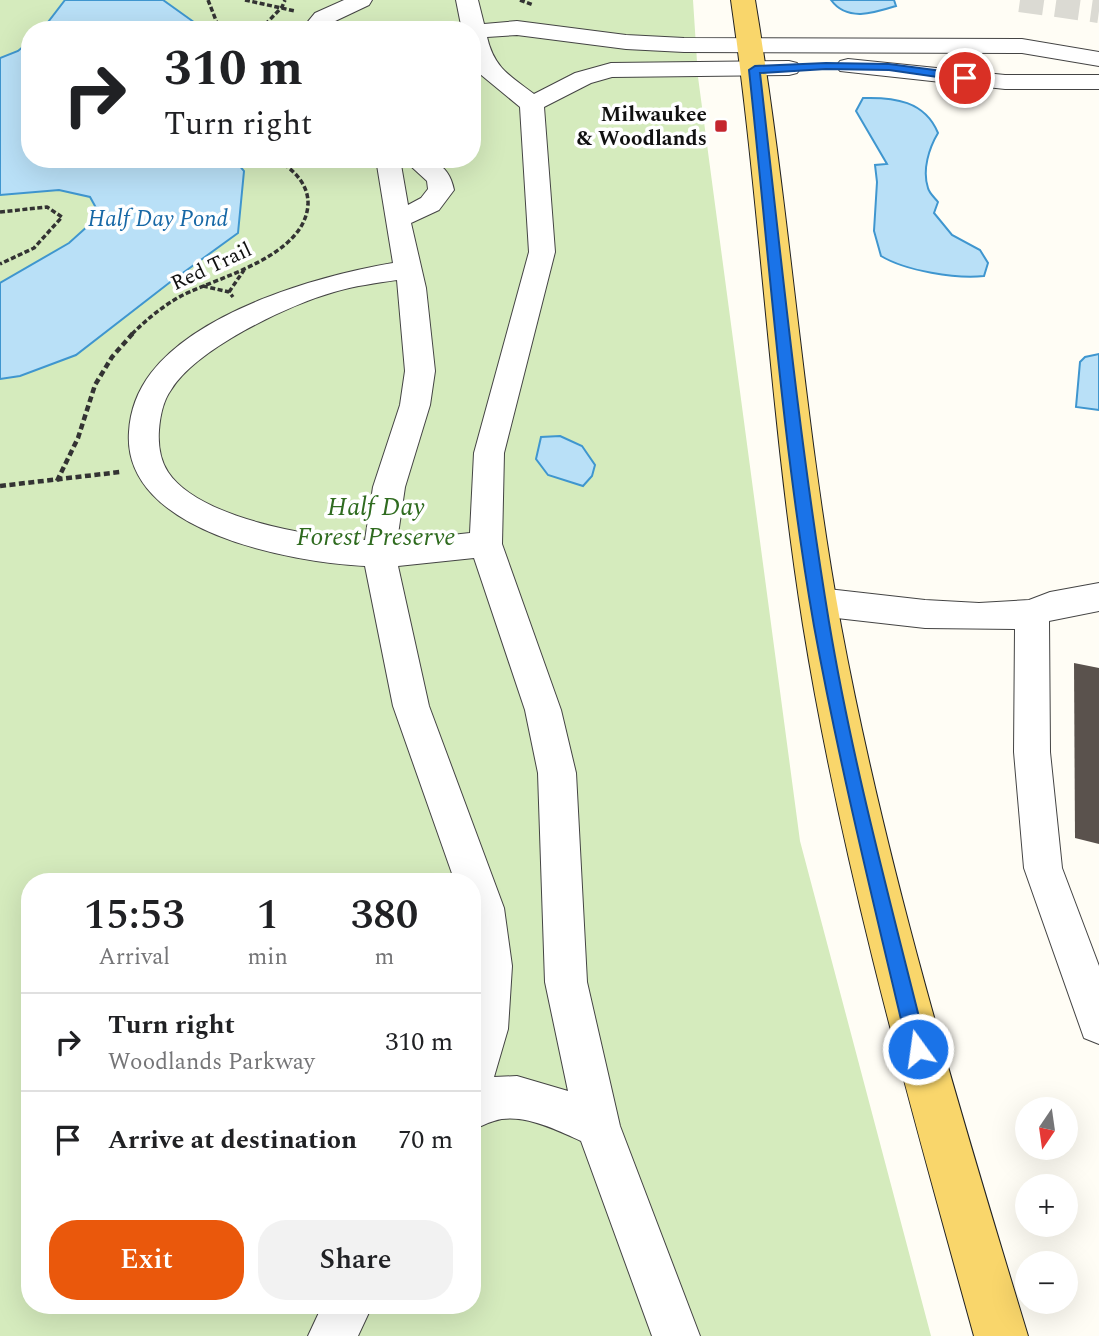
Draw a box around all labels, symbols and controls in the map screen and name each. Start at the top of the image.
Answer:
text: 310 m [164,32,303,107]
pin [935,48,995,108]
icon: right [49,49,140,140]
icon: arrive [946,59,984,97]
place label: Milwaukee & Woodlands [577,99,707,155]
text: Turn right [164,100,312,149]
marker: Milwaukee & Woodlands [713,118,729,134]
water label: Half Day Pond [88,202,228,237]
street label: Red Trail [166,234,257,300]
park label: Half Day Forest Preserve [296,487,456,557]
text: 15:53 [84,884,185,947]
text: 1 [256,884,279,947]
text: 380 [351,884,418,947]
text: Arrival [98,940,170,975]
text: min [248,940,288,975]
text: m [375,940,394,975]
text: Turn right [108,1005,235,1045]
position arrow [881,1012,955,1086]
text: 310 m [385,1022,453,1062]
icon: right [49,1023,87,1061]
text: Woodlands Parkway [108,1045,315,1080]
north arrow [1015,1097,1078,1160]
map controls [1015,1097,1078,1314]
text: Arrive at destination [108,1120,357,1160]
text: 70 m [398,1120,453,1160]
icon: arrive [49,1121,87,1159]
button: + [1015,1174,1078,1237]
button: Exit [49,1220,244,1300]
button: Share [258,1220,453,1300]
button: − [1015,1251,1078,1314]

